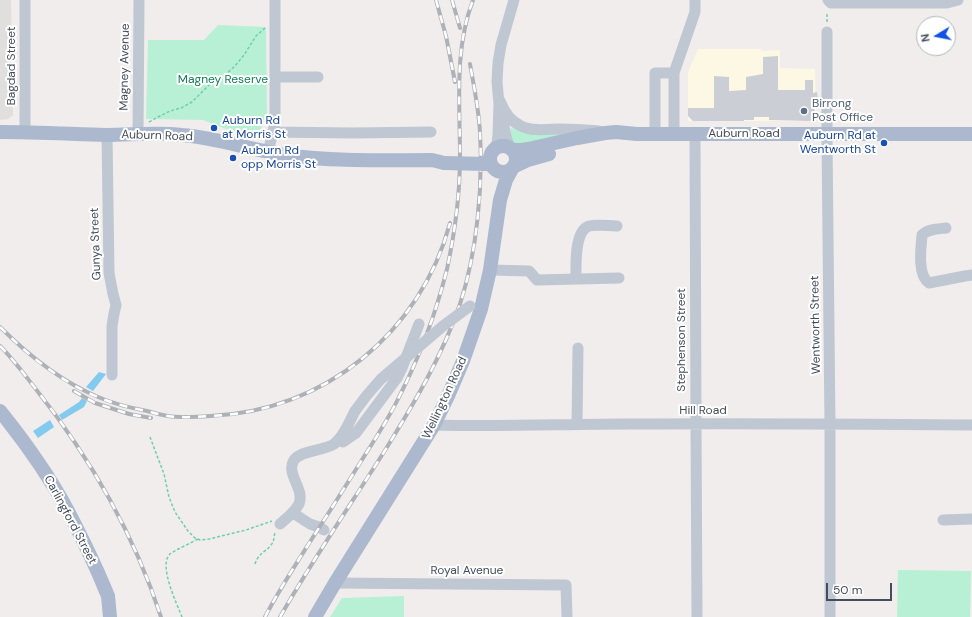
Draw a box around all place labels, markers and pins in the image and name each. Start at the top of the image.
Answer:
place label: Birrong Post Office [812,97,873,125]
marker: Birrong Post Office [799,106,809,116]
place label: Auburn Rd at Morris St [222,114,286,142]
marker: Auburn Rd at Morris St [209,123,219,133]
place label: Auburn Rd at Wentworth St [800,129,876,157]
marker: Auburn Rd at Wentworth St [879,138,889,148]
place label: Auburn Rd opp Morris St [241,144,316,172]
marker: Auburn Rd opp Morris St [228,153,238,163]

